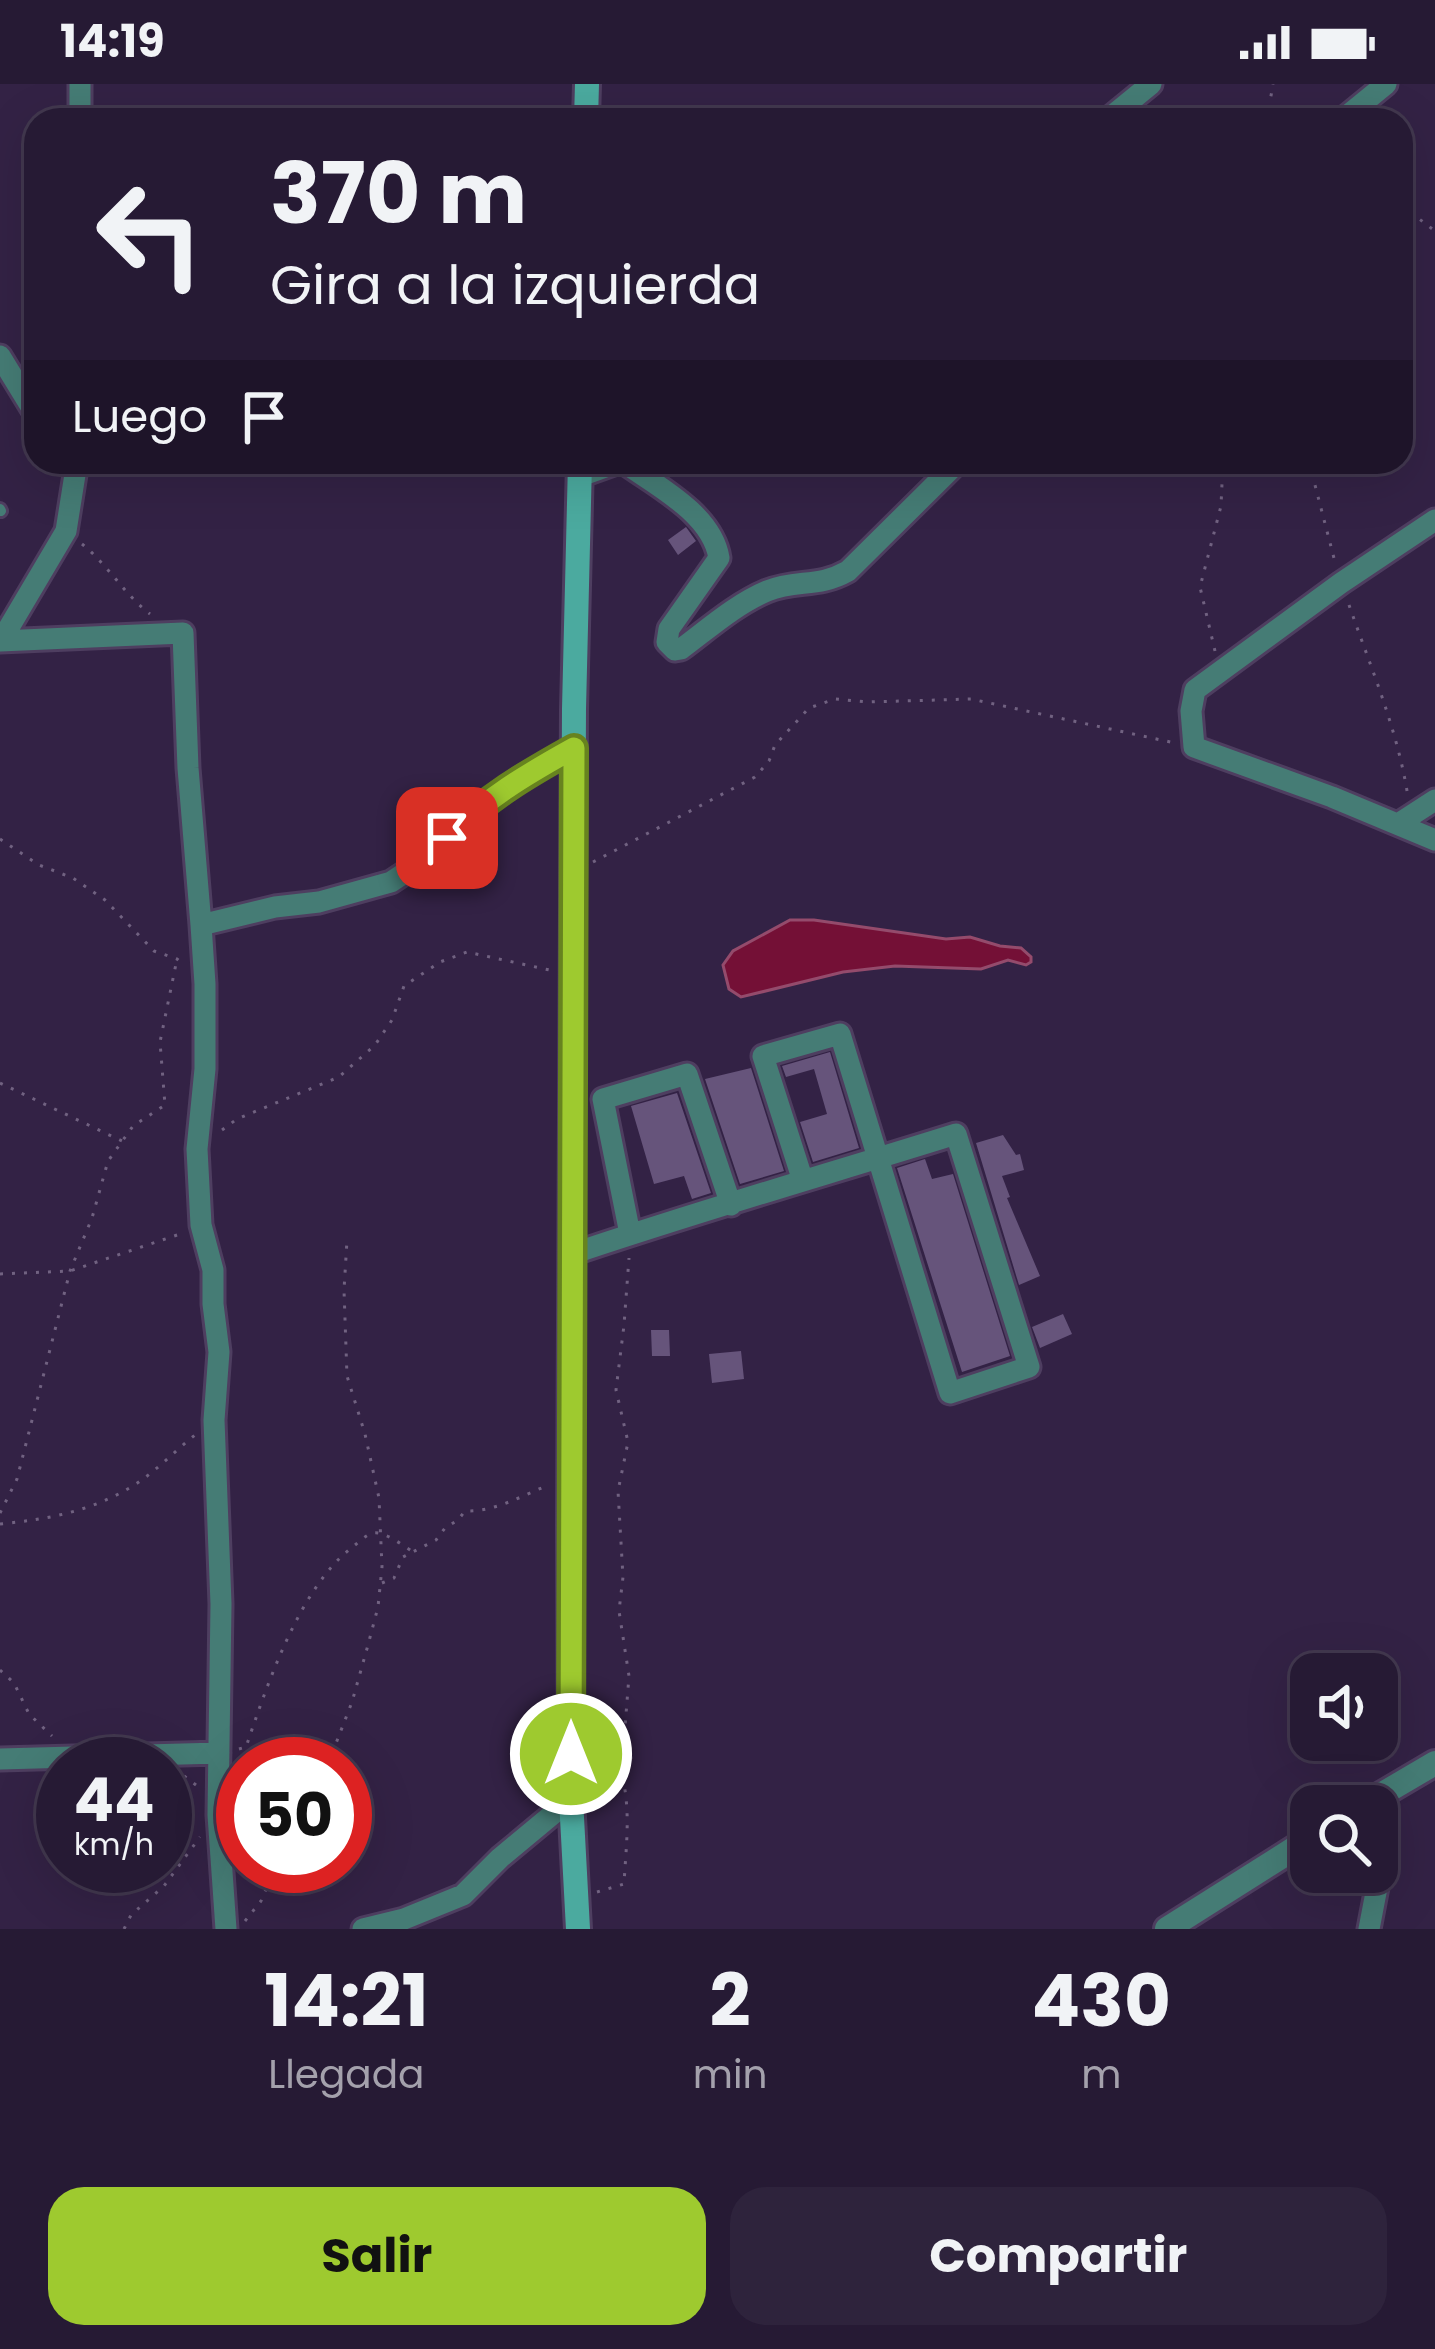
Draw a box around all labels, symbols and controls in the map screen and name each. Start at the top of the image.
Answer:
text: 14:19 [60,10,165,73]
text: 370 m [270,135,527,252]
icon: left [72,156,228,312]
text: Gira a la izquierda [270,247,760,323]
icon: arrive [231,384,297,450]
text: Luego [72,385,207,448]
pin [396,787,498,889]
icon: arrive [414,805,480,871]
map controls [1290,1653,1398,1893]
button: sound [1290,1653,1398,1761]
position arrow [508,1691,634,1817]
speed limit sign: 50 [216,1737,372,1893]
text: 44 [73,1758,155,1842]
button: search [1290,1785,1398,1893]
text: km/h [74,1823,154,1866]
text: 14:21 [264,1950,429,2051]
text: 2 [710,1950,751,2051]
text: 430 [1032,1950,1171,2051]
text: Llegada [268,2047,424,2102]
text: min [693,2047,767,2102]
text: m [1081,2047,1121,2102]
button: Salir [48,2187,706,2325]
button: Compartir [730,2187,1387,2325]

